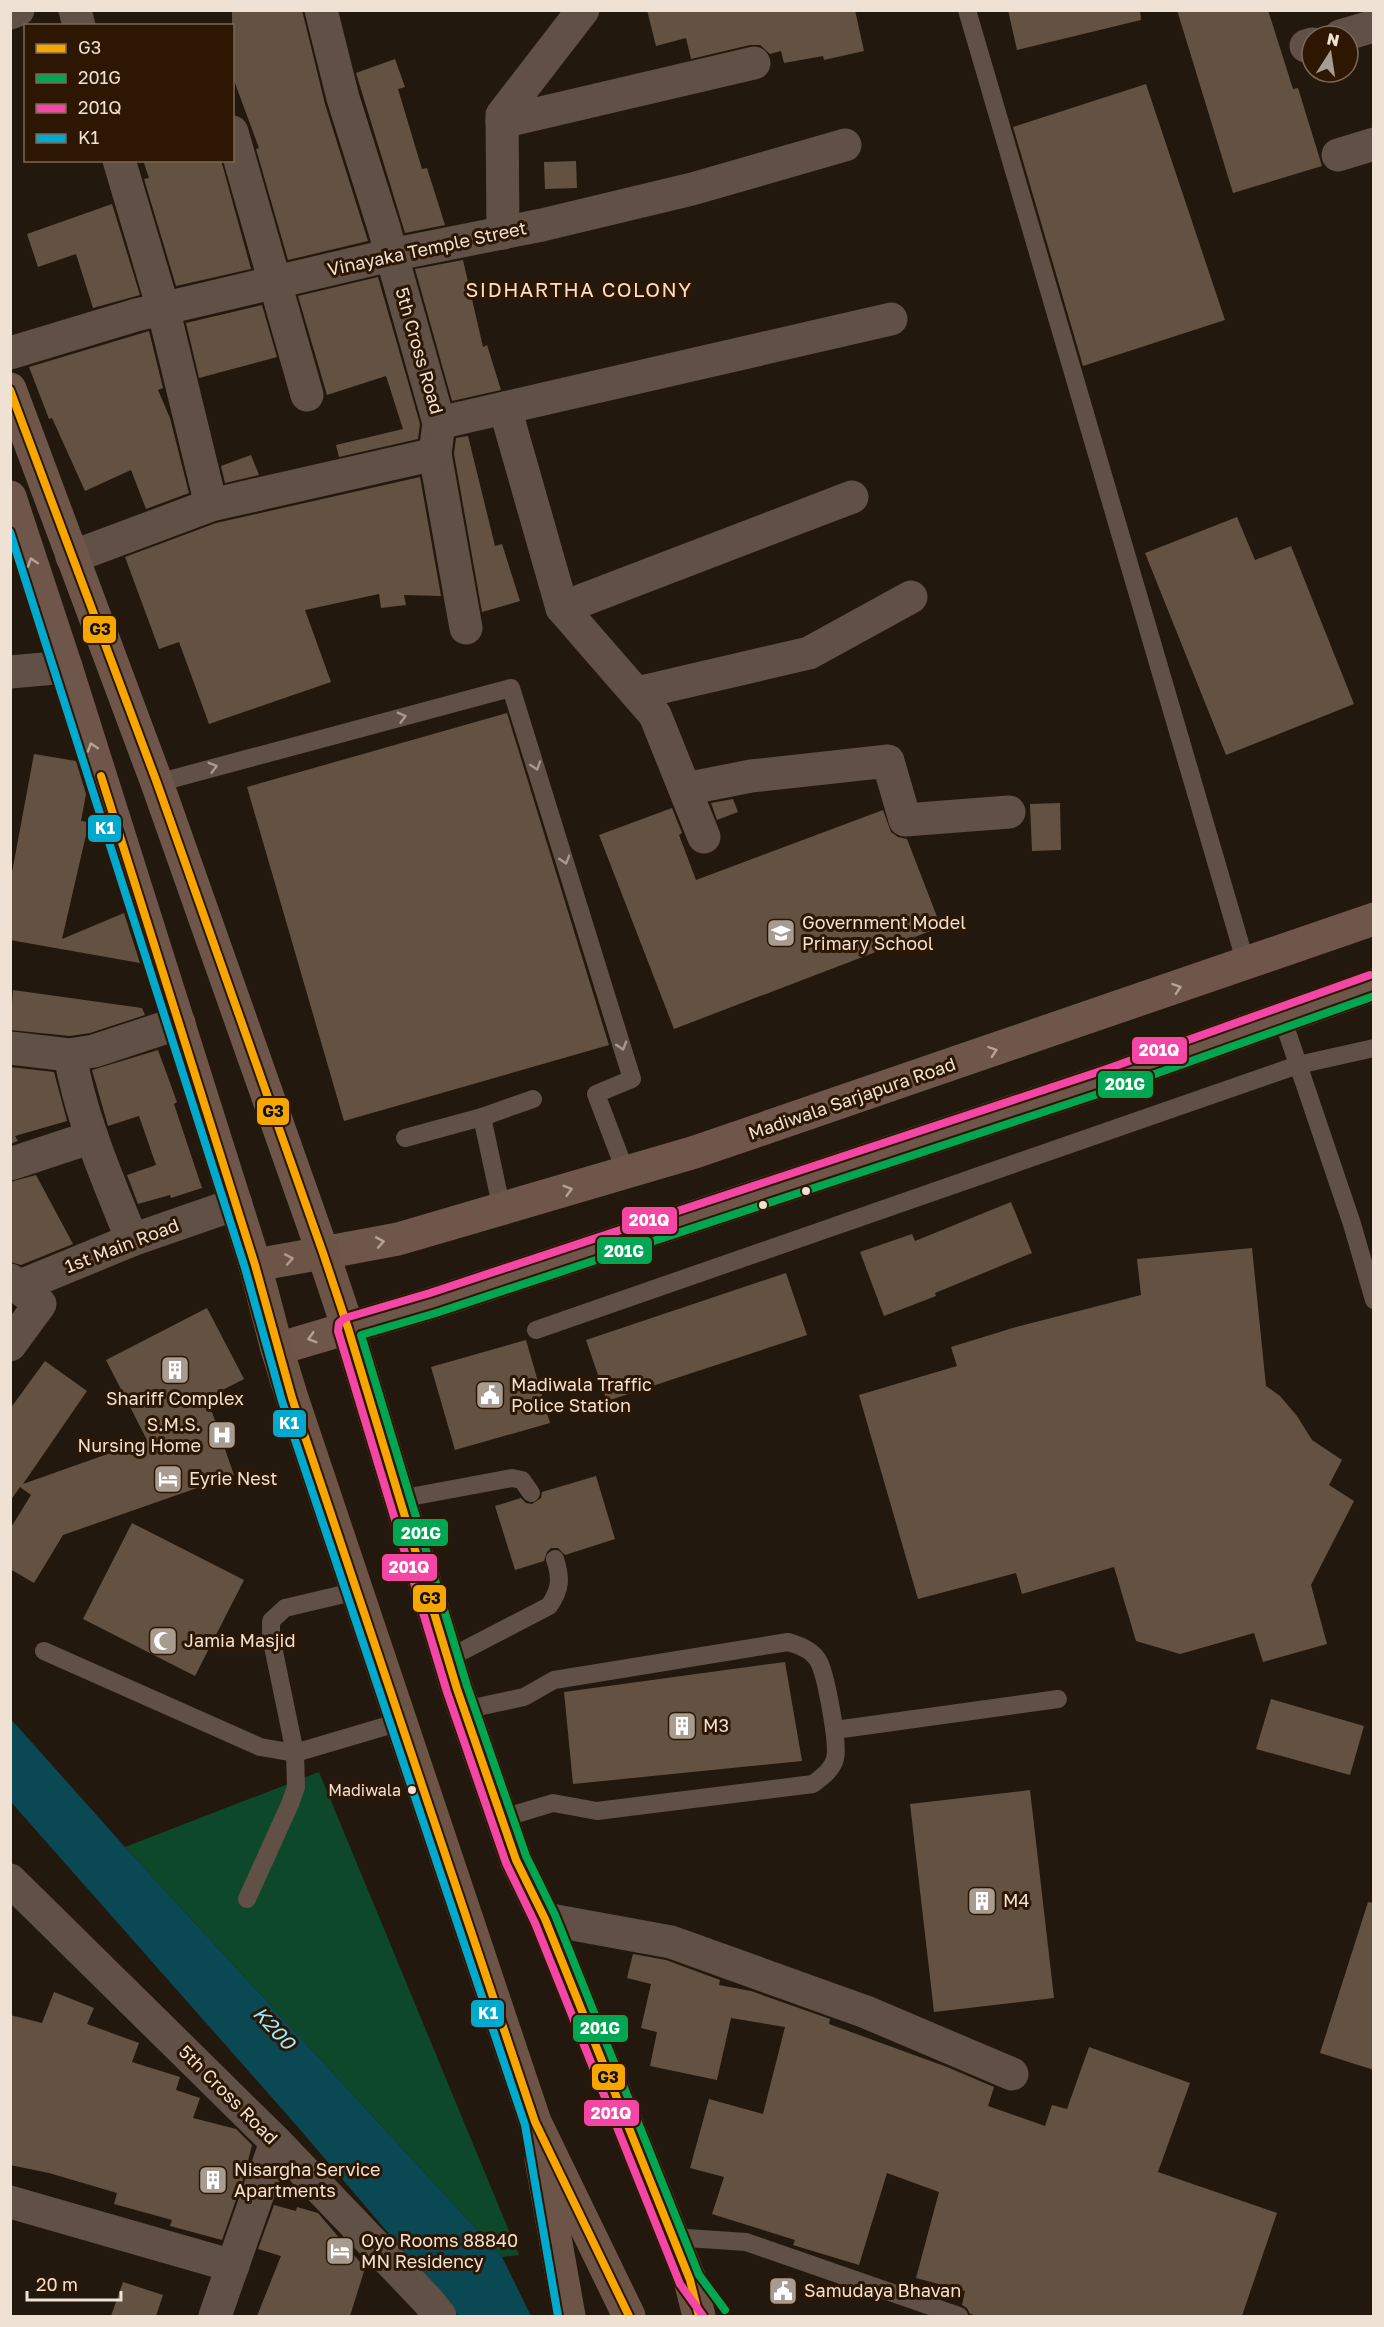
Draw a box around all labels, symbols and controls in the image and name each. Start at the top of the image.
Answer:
legend [24,24,234,162]
north arrow [1300,24,1360,84]
text: N [1325,28,1341,50]
text: G3 [78,36,101,58]
text: 201G [78,66,121,88]
text: 201Q [78,96,122,118]
text: K1 [78,126,99,148]
street label: Vinayaka Temple Street [325,216,528,280]
district label: SIDHARTHA COLONY [466,277,692,301]
street label: 5th Cross Road [391,285,449,417]
one-way arrow [27,557,39,568]
line badge: G3 [82,615,117,644]
text: G3 [89,619,111,639]
one-way arrow [396,712,407,724]
one-way arrow [87,742,99,753]
one-way arrow [529,761,541,771]
one-way arrow [208,762,218,774]
line badge: K1 [87,814,122,843]
text: K1 [95,818,115,838]
one-way arrow [558,854,570,865]
place label: Government Model Primary School [802,911,966,954]
school or university icon: Government Model Primary School [765,917,797,949]
one-way arrow [1171,982,1182,995]
line badge: 201Q [1131,1036,1188,1065]
one-way arrow [615,1040,627,1051]
text: 201Q [1139,1040,1179,1060]
one-way arrow [987,1045,998,1058]
street label: Madiwala Sarjapura Road [745,1052,958,1144]
line badge: 201G [1097,1070,1154,1099]
text: 201G [1105,1074,1145,1094]
line badge: G3 [256,1097,290,1126]
text: G3 [262,1101,284,1121]
one-way arrow [562,1185,573,1197]
unlabelled marker [800,1185,812,1197]
unlabelled marker [757,1199,769,1211]
line badge: 201Q [621,1206,678,1235]
text: 201Q [629,1210,669,1230]
street label: 1st Main Road [62,1213,182,1277]
line badge: 201G [596,1236,653,1265]
one-way arrow [376,1237,385,1249]
text: 201G [604,1241,644,1261]
one-way arrow [284,1253,294,1266]
one-way arrow [307,1331,318,1343]
building icon: Shariff Complex [159,1354,191,1386]
place label: Madiwala Traffic Police Station [511,1373,652,1416]
public building icon: Madiwala Traffic Police Station [474,1379,506,1411]
place label: Shariff Complex [106,1387,244,1409]
line badge: K1 [272,1409,307,1438]
place label: S.M.S. Nursing Home [78,1413,201,1456]
text: K1 [279,1413,299,1433]
hospital icon: S.M.S. Nursing Home [206,1419,238,1451]
hotel icon: Eyrie Nest [152,1463,184,1495]
place label: Eyrie Nest [189,1467,278,1489]
line badge: 201G [392,1518,449,1547]
text: 201G [401,1523,441,1543]
line badge: 201Q [381,1553,438,1582]
text: 201Q [389,1557,429,1577]
line badge: G3 [412,1584,447,1613]
text: G3 [419,1588,441,1608]
mosque icon: Jamia Masjid [147,1625,179,1657]
place label: Jamia Masjid [184,1629,296,1651]
building icon: M3 [666,1710,698,1742]
place label: M3 [703,1714,729,1736]
place label: Madiwala [328,1780,401,1800]
marker: Madiwala [406,1784,418,1796]
building icon: M4 [966,1885,998,1917]
place label: M4 [1003,1889,1029,1911]
line badge: K1 [470,1999,505,2028]
water label: K200 [249,2001,302,2055]
text: K1 [478,2003,498,2023]
line badge: 201G [572,2014,629,2043]
text: 201G [580,2018,620,2038]
street label: 5th Cross Road [175,2040,283,2148]
line badge: G3 [591,2063,626,2091]
text: G3 [597,2067,619,2087]
line badge: 201Q [583,2099,640,2127]
text: 201Q [591,2103,631,2123]
place label: Nisargha Service Apartments [234,2158,381,2201]
building icon: Nisargha Service Apartments [197,2164,229,2196]
place label: Oyo Rooms 88840 MN Residency [361,2229,518,2272]
hotel icon: Oyo Rooms 88840 MN Residency [324,2235,356,2267]
scale bar [27,2264,122,2302]
text: 20 m [36,2273,78,2295]
public building icon: Samudaya Bhavan [767,2275,799,2307]
place label: Samudaya Bhavan [804,2279,961,2301]

